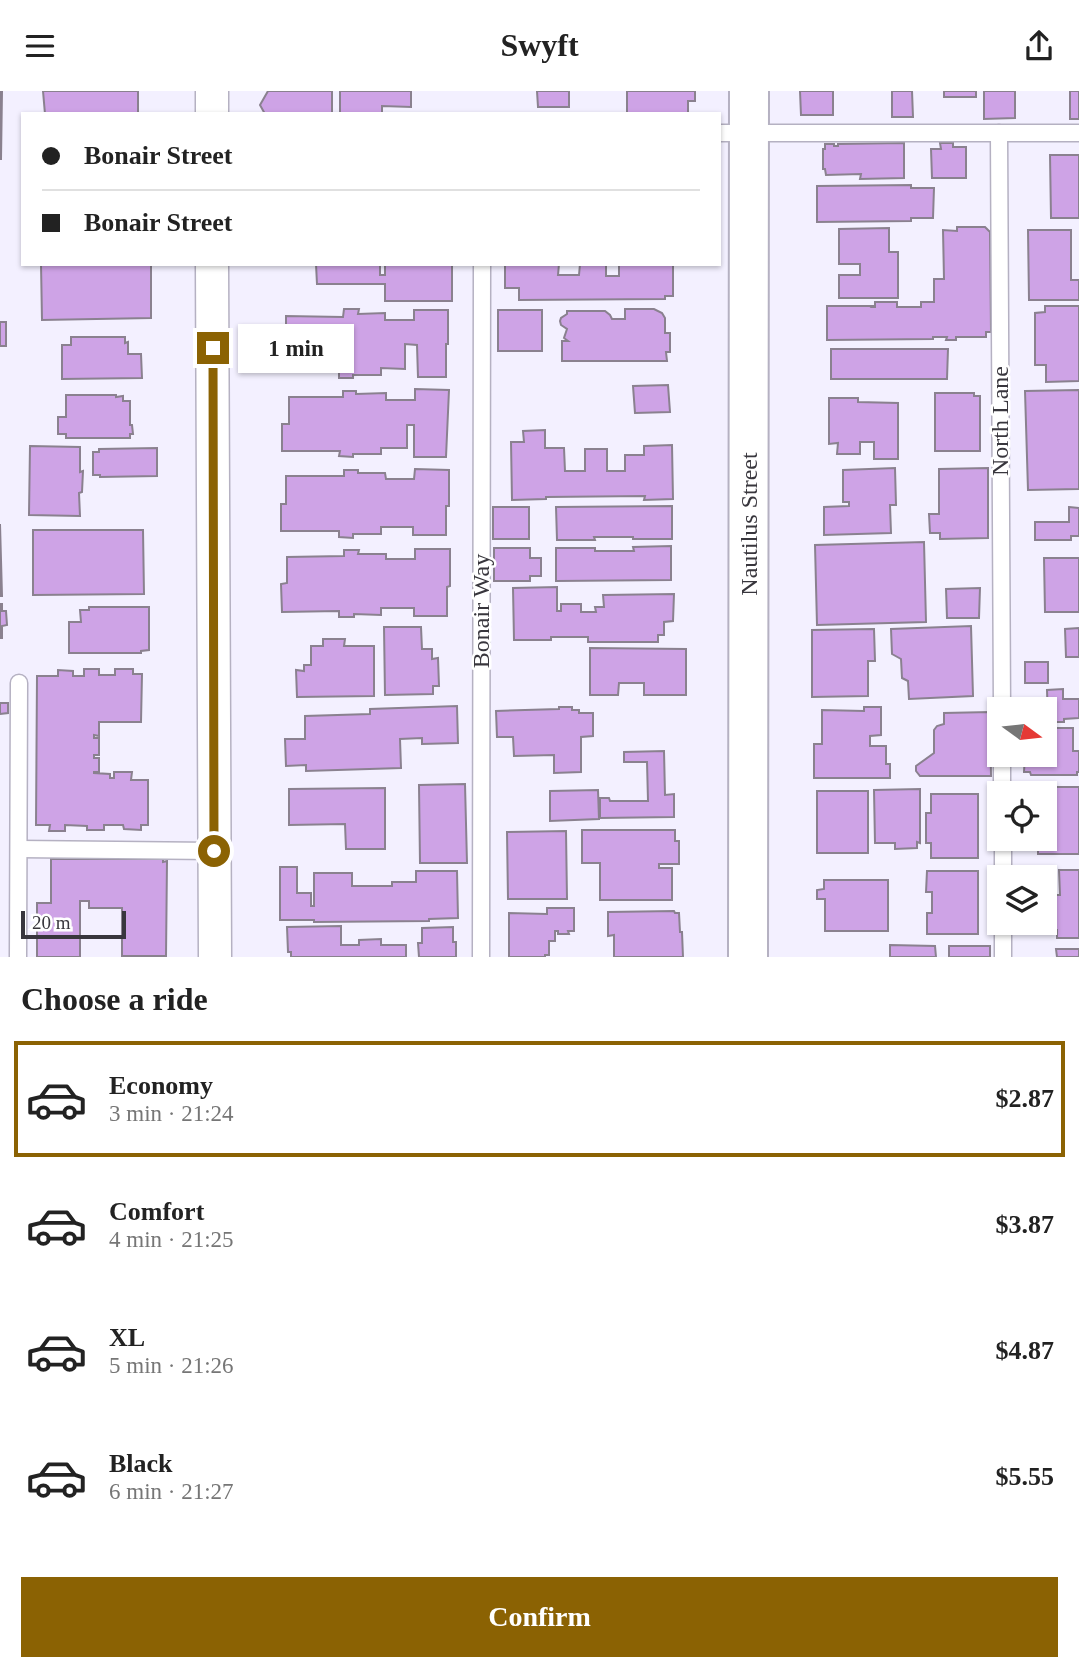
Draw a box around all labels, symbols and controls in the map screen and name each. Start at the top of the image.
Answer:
icon: menu [21,27,59,65]
text: Swyft [500,27,579,63]
icon: share [1020,27,1058,65]
text: Bonair Street [84,141,233,170]
text: Bonair Street [84,208,233,237]
callout: 1 min [238,323,353,373]
route end [197,332,229,364]
text: 1 min [268,336,324,361]
street label: North Lane [987,366,1013,476]
street label: Nautilus Street [736,452,762,596]
street label: Bonair Way [468,554,494,668]
north arrow [987,697,1057,767]
map controls [987,697,1057,935]
button: locate [987,781,1057,851]
route start [198,835,230,867]
button: layers [987,865,1057,935]
scale bar [21,908,126,940]
text: 20 m [32,912,71,933]
text: Choose a ride [21,981,208,1017]
icon: car [25,1068,88,1131]
text: Economy [109,1071,213,1100]
text: $2.87 [996,1084,1054,1113]
text: 3 min · 21:24 [109,1101,234,1126]
icon: car [25,1194,88,1257]
text: Comfort [109,1197,204,1226]
text: $3.87 [996,1210,1054,1239]
text: 4 min · 21:25 [109,1227,234,1252]
icon: car [25,1320,88,1383]
text: XL [109,1323,145,1352]
text: $4.87 [996,1336,1054,1365]
text: 5 min · 21:26 [109,1353,234,1378]
icon: car [25,1446,88,1509]
text: Black [109,1449,173,1478]
text: $5.55 [996,1462,1054,1491]
text: 6 min · 21:27 [109,1479,234,1504]
button: Confirm [21,1577,1058,1657]

